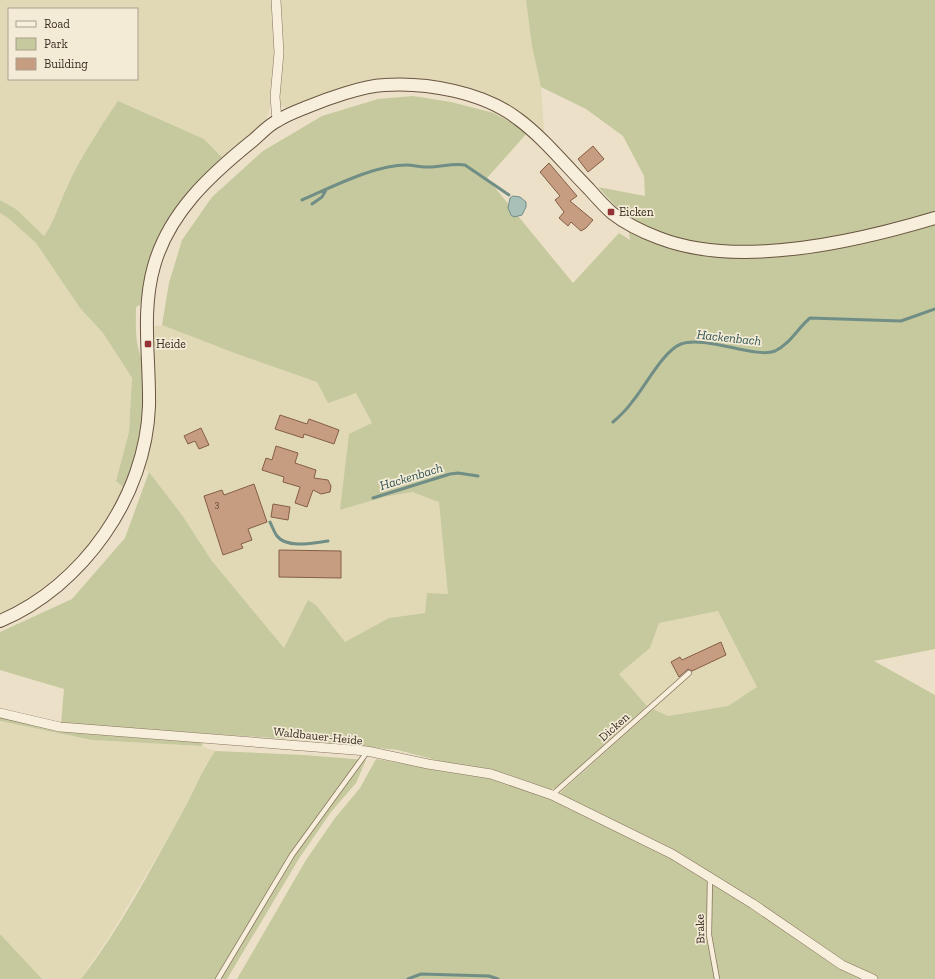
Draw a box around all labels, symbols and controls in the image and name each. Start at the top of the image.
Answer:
legend [8,8,138,80]
text: Road [44,17,70,31]
text: Park [44,37,69,51]
text: Building [44,57,88,71]
place label: Eicken [619,205,654,219]
marker: Eicken [606,207,616,217]
water label: Hackenbach [696,327,763,348]
place label: Heide [156,337,186,351]
marker: Heide [143,339,153,349]
water label: Hackenbach [378,460,445,493]
house number: 3 [215,498,220,510]
street label: Dicken [596,710,632,744]
street label: Waldbauer-Heide [273,724,364,748]
street label: Brake [692,914,708,944]

